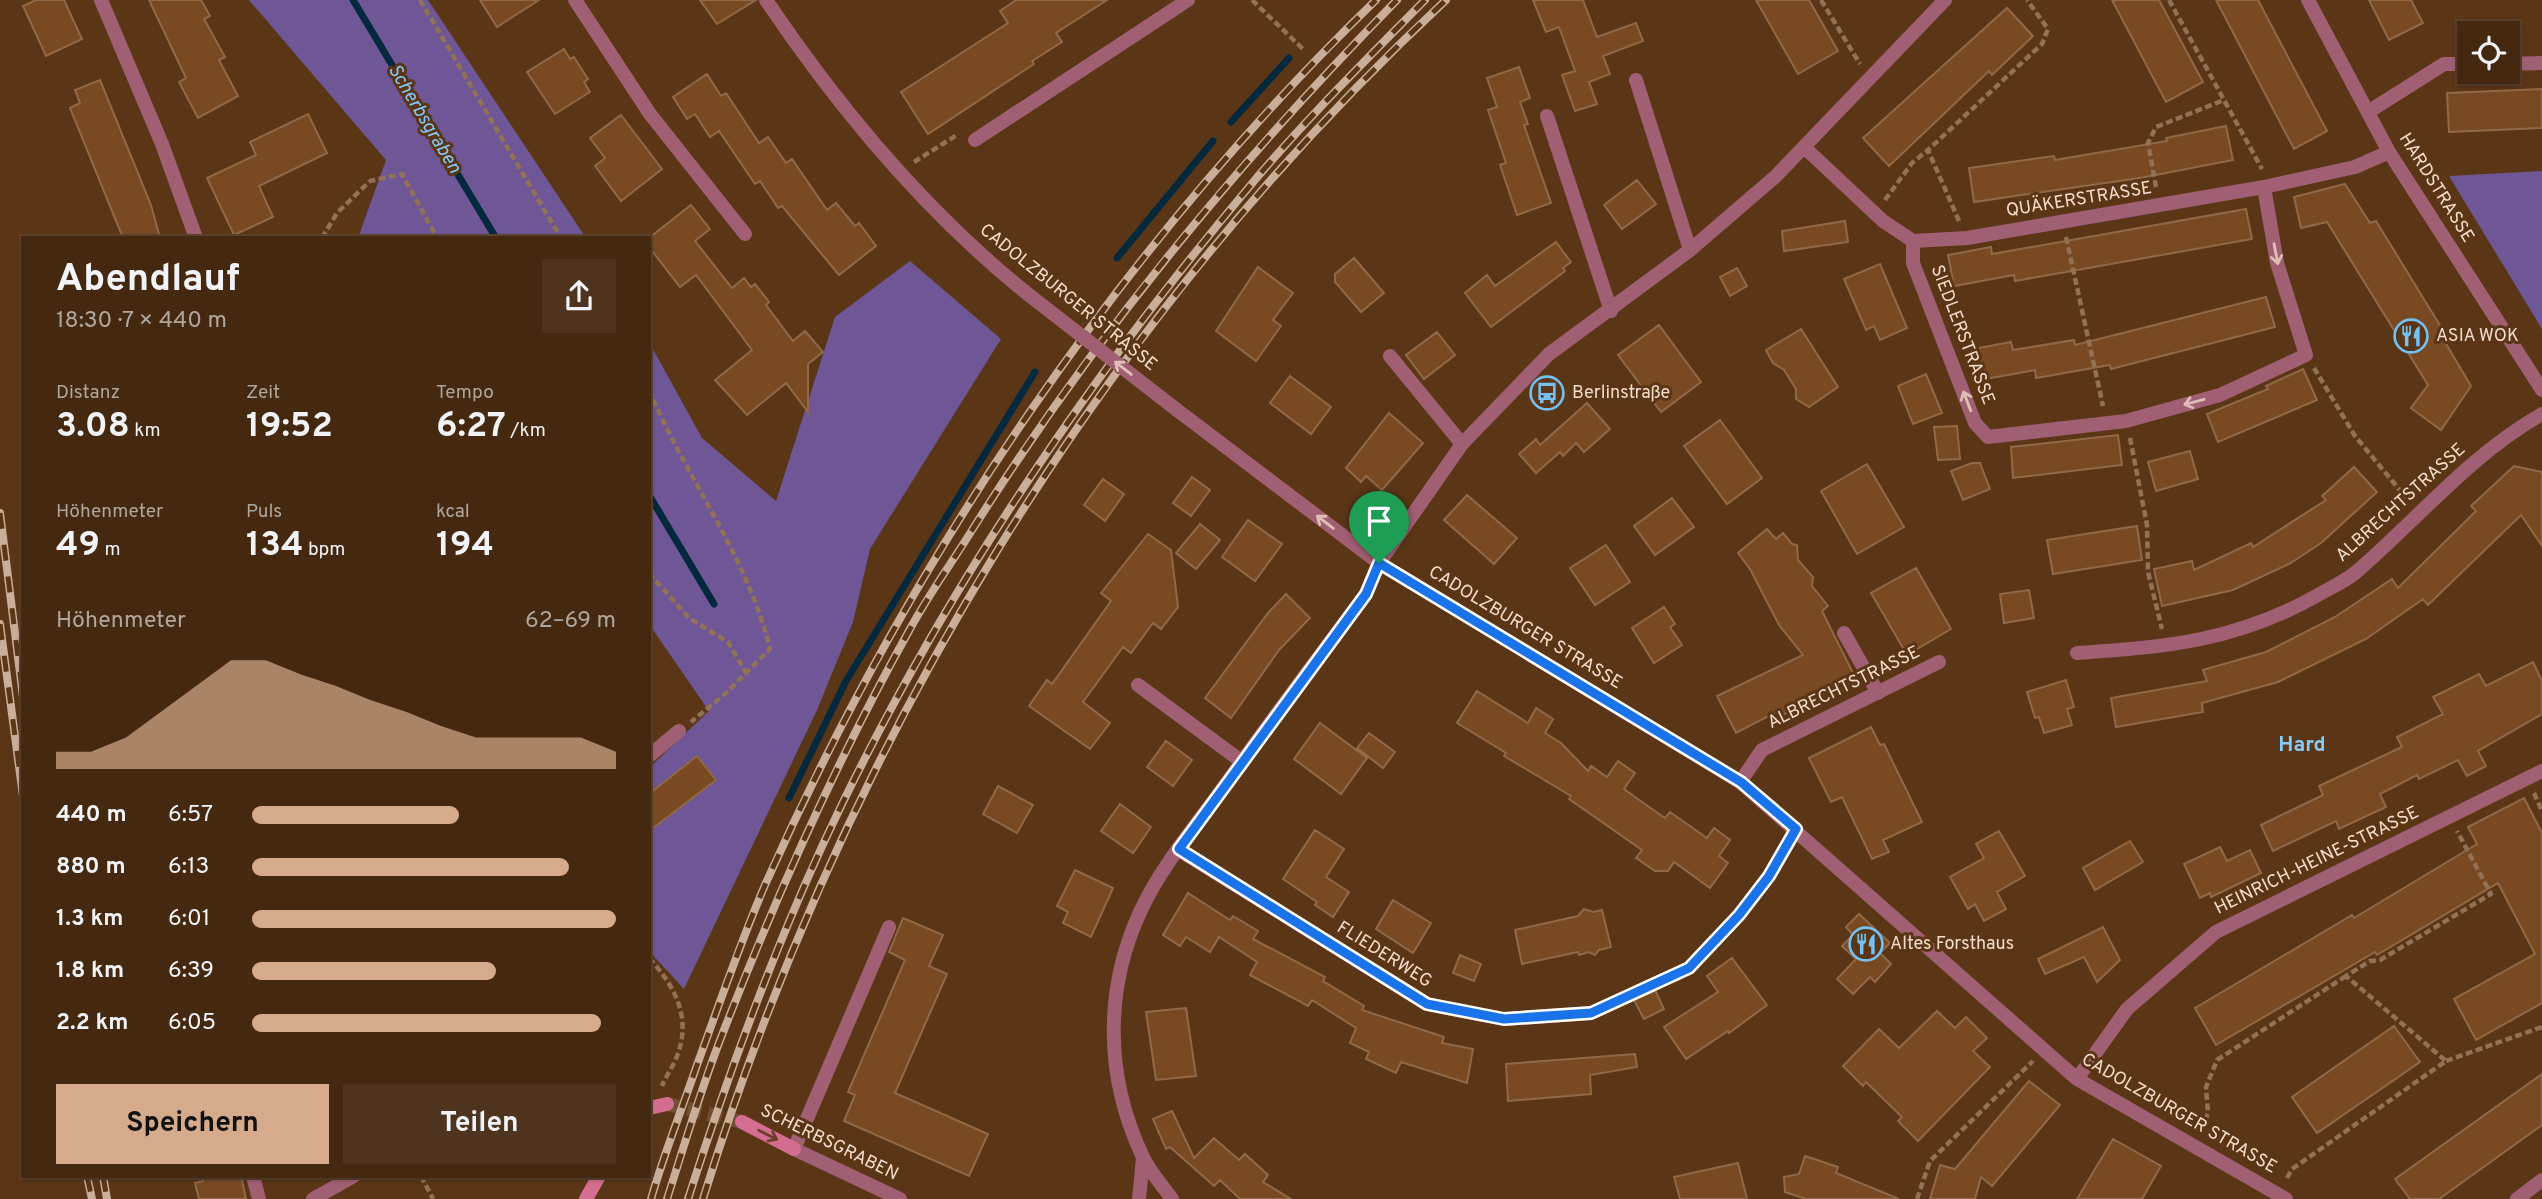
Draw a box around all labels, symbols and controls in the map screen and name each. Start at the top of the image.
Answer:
map controls [2457,21,2520,84]
button: locate [2457,21,2520,84]
water label: Scherbsgraben [382,60,466,179]
street label: HARDSTRASSE [2393,129,2479,247]
street label: QUÄKERSTRASSE [2004,175,2154,223]
street label: CADOLZBURGER STRASSE [974,219,1162,377]
one-way arrow [2270,242,2283,265]
text: Abendlauf [56,256,240,305]
button: share [542,259,616,333]
street label: SIEDLERSTRASSE [1925,262,1999,408]
text: 18:30 · 7 × 440 m [56,307,227,336]
restaurant icon: ASIA WOK [2392,317,2430,355]
place label: ASIA WOK [2436,325,2519,348]
one-way arrow [1115,361,1133,376]
bus stop icon: Berlinstraße [1528,374,1566,412]
text: Distanz [56,381,120,405]
text: Zeit [246,381,280,405]
text: Tempo [436,381,494,405]
place label: Berlinstraße [1572,382,1670,405]
one-way arrow [1959,390,1972,412]
one-way arrow [2183,396,2206,409]
text: 3.08 [56,405,130,449]
text: 19:52 [246,405,333,449]
text: 6:27 [436,405,506,449]
text: km [130,419,161,443]
text: /km [506,419,546,443]
street label: ALBRECHTSTRASSE [2331,439,2471,567]
pin [1349,491,1409,563]
text: Höhenmeter [56,500,163,524]
text: Puls [246,500,282,524]
text: kcal [436,500,470,524]
icon: arrive [1360,502,1398,540]
one-way arrow [1316,514,1335,529]
text: 49 [56,524,100,568]
text: 134 [246,524,303,568]
text: 194 [436,524,494,568]
text: m [100,538,121,562]
text: bpm [303,538,345,562]
street label: CADOLZBURGER STRASSE [1424,561,1626,695]
text: Höhenmeter [56,607,186,636]
text: 62–69 m [525,607,616,636]
street label: ALBRECHTSTRASSE [1764,641,1924,735]
district label: Hard [2278,732,2326,759]
text: 440 m [56,801,127,830]
text: 6:57 [168,801,213,830]
street label: HEINRICH-HEINE-STRASSE [2211,801,2423,921]
text: 880 m [56,853,126,882]
text: 6:13 [168,853,209,882]
text: 1.3 km [56,905,123,934]
text: 6:01 [168,905,210,934]
street label: FLIEDERWEG [1332,917,1436,993]
restaurant icon: Altes Forsthaus [1847,925,1885,963]
place label: Altes Forsthaus [1890,933,2014,956]
text: 1.8 km [56,957,124,986]
text: 6:39 [168,957,214,986]
text: 2.2 km [56,1009,129,1038]
text: 6:05 [168,1009,216,1038]
street label: CADOLZBURGER STRASSE [2077,1049,2281,1179]
button: Speichern [56,1084,329,1164]
button: Teilen [343,1084,616,1164]
street label: SCHERBSGRABEN [756,1100,902,1186]
one-way arrow [757,1129,778,1143]

